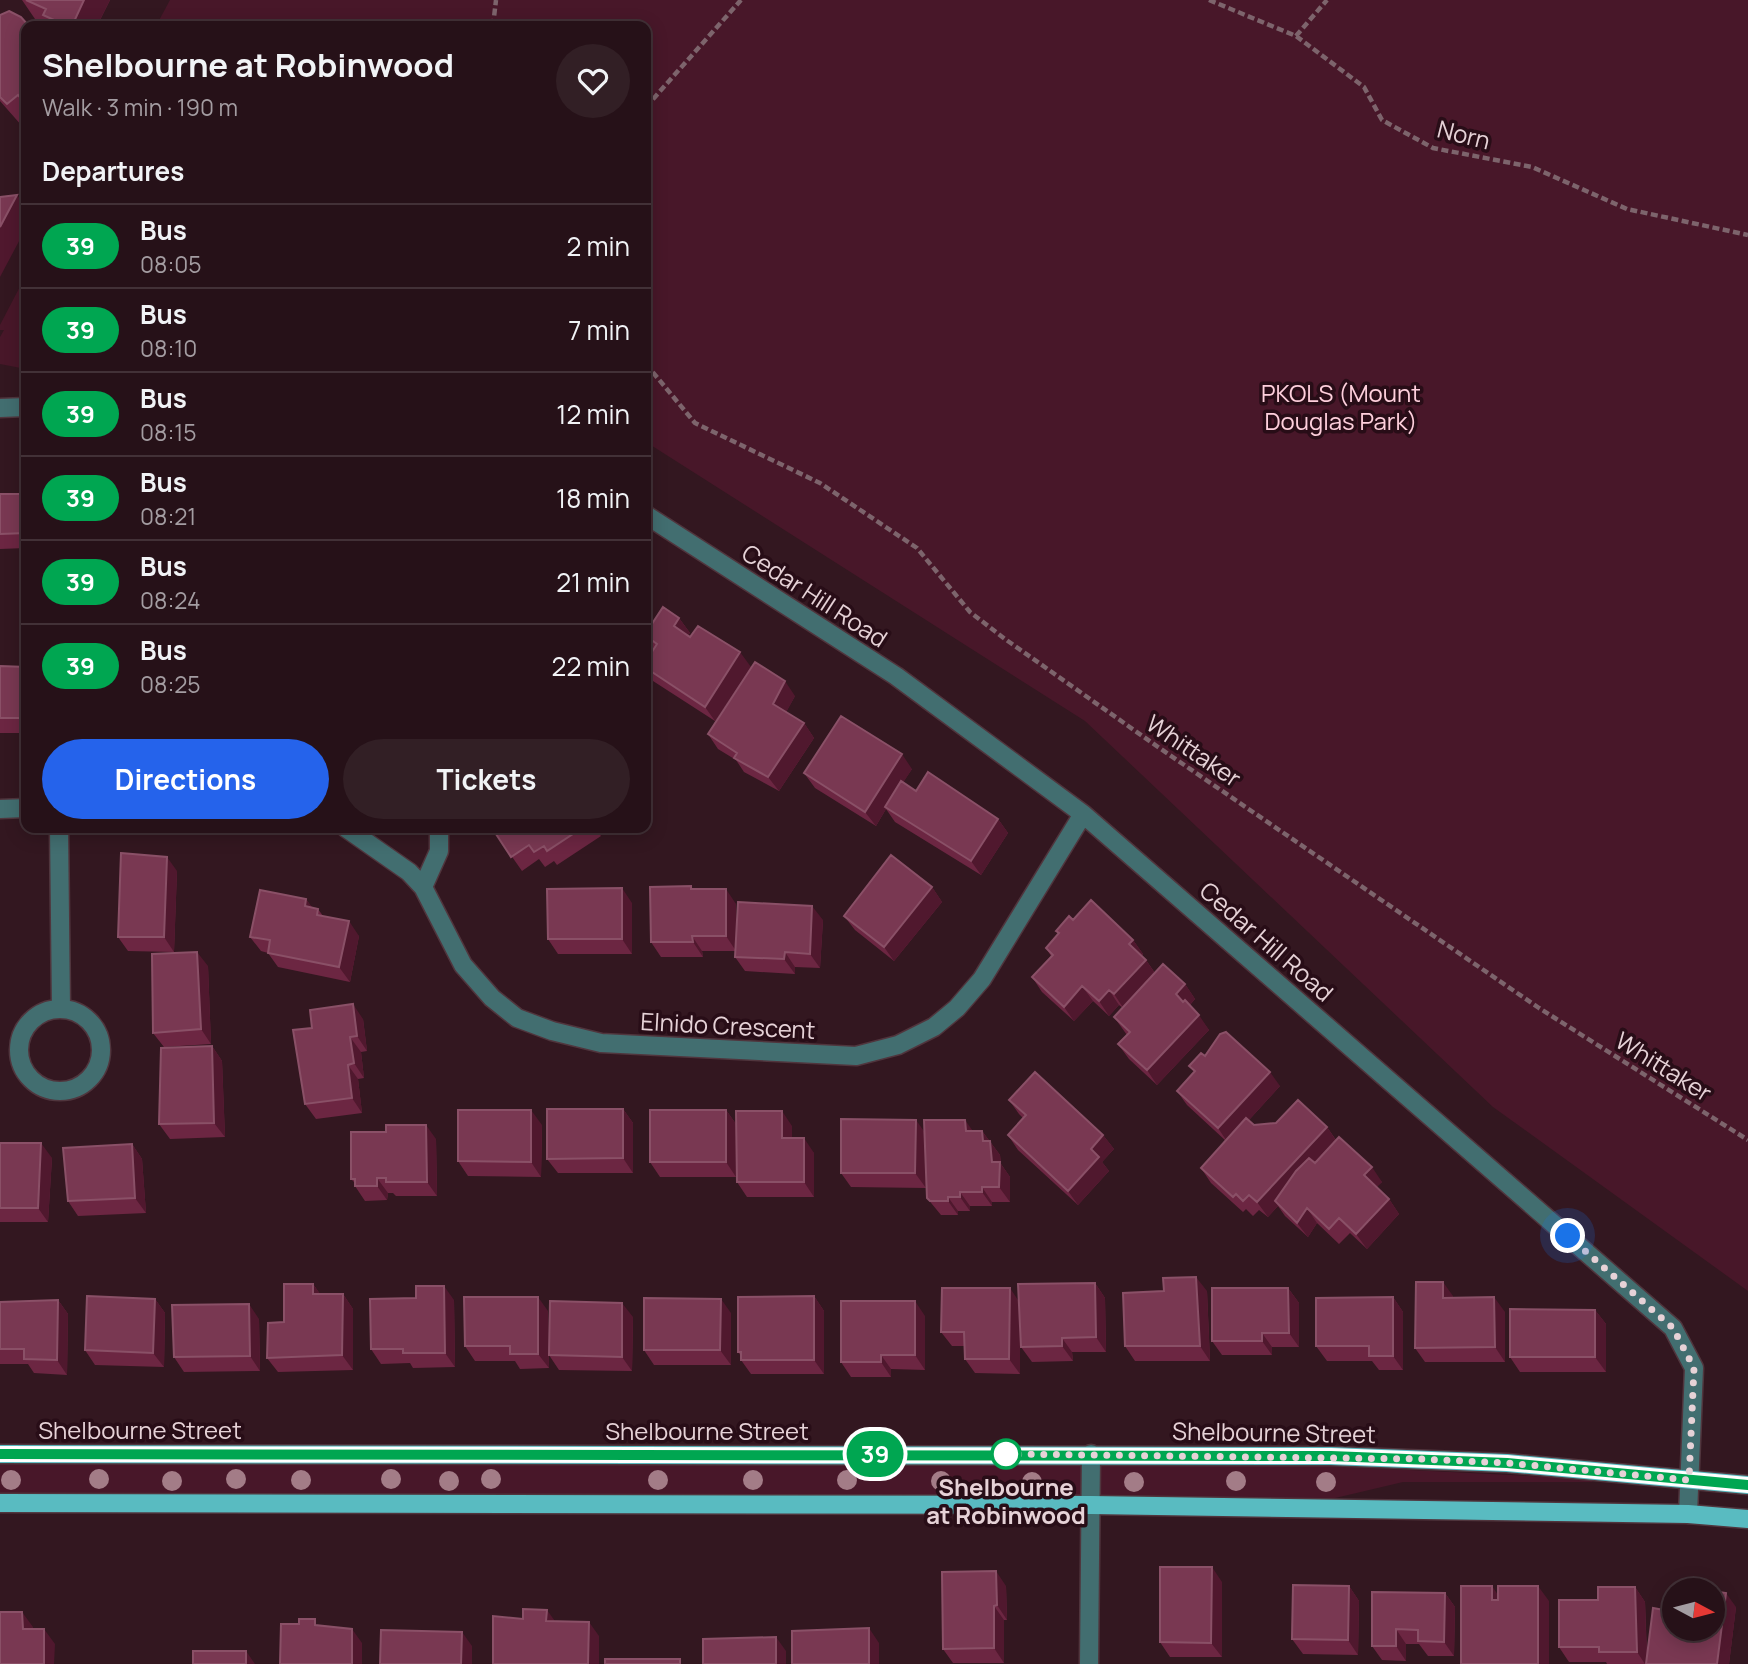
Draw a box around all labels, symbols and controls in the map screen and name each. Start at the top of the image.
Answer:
text: Shelbourne at Robinwood [42,42,454,87]
button: heart [556,44,630,118]
text: Walk · 3 min · 190 m [42,91,238,123]
street label: Norn [1434,112,1494,156]
text: Departures [42,153,184,189]
text: Bus [140,212,187,248]
text: 2 min [566,228,630,264]
text: 39 [66,229,95,262]
text: 08:05 [140,248,202,280]
text: Bus [140,296,187,332]
text: 7 min [568,312,630,348]
text: 39 [66,313,95,346]
text: 08:10 [140,332,197,364]
park label: PKOLS (Mount Douglas Park) [1261,376,1421,437]
text: Bus [140,380,187,416]
text: 12 min [556,396,630,432]
text: 39 [66,397,95,430]
text: 08:15 [140,416,197,448]
text: Bus [140,464,187,500]
text: 18 min [556,480,630,516]
text: 39 [66,481,95,514]
text: 08:21 [140,500,196,532]
street label: Cedar Hill Road [736,536,894,654]
text: Bus [140,548,187,584]
text: 21 min [556,564,630,600]
text: 39 [66,565,95,598]
text: 08:24 [140,584,200,616]
text: Bus [140,632,187,668]
text: 22 min [552,648,630,684]
text: 39 [66,649,95,682]
text: 08:25 [140,668,201,700]
street label: Whittaker [1140,706,1248,794]
button: Directions [42,739,329,819]
button: Tickets [343,739,630,819]
street label: Cedar Hill Road [1193,874,1341,1008]
street label: Elnido Crescent [640,1004,816,1046]
street label: Whittaker [1610,1023,1719,1109]
your location [1550,1218,1585,1253]
street label: Shelbourne Street [38,1413,242,1446]
street label: Shelbourne Street [605,1414,809,1447]
street label: Shelbourne Street [1172,1414,1376,1450]
line badge: 39 [844,1431,906,1477]
text: 39 [861,1437,889,1470]
marker: Shelbourne at Robinwood [991,1439,1021,1469]
place label: Shelbourne at Robinwood [926,1470,1086,1531]
north arrow [1662,1578,1726,1642]
map controls [1662,1578,1725,1641]

